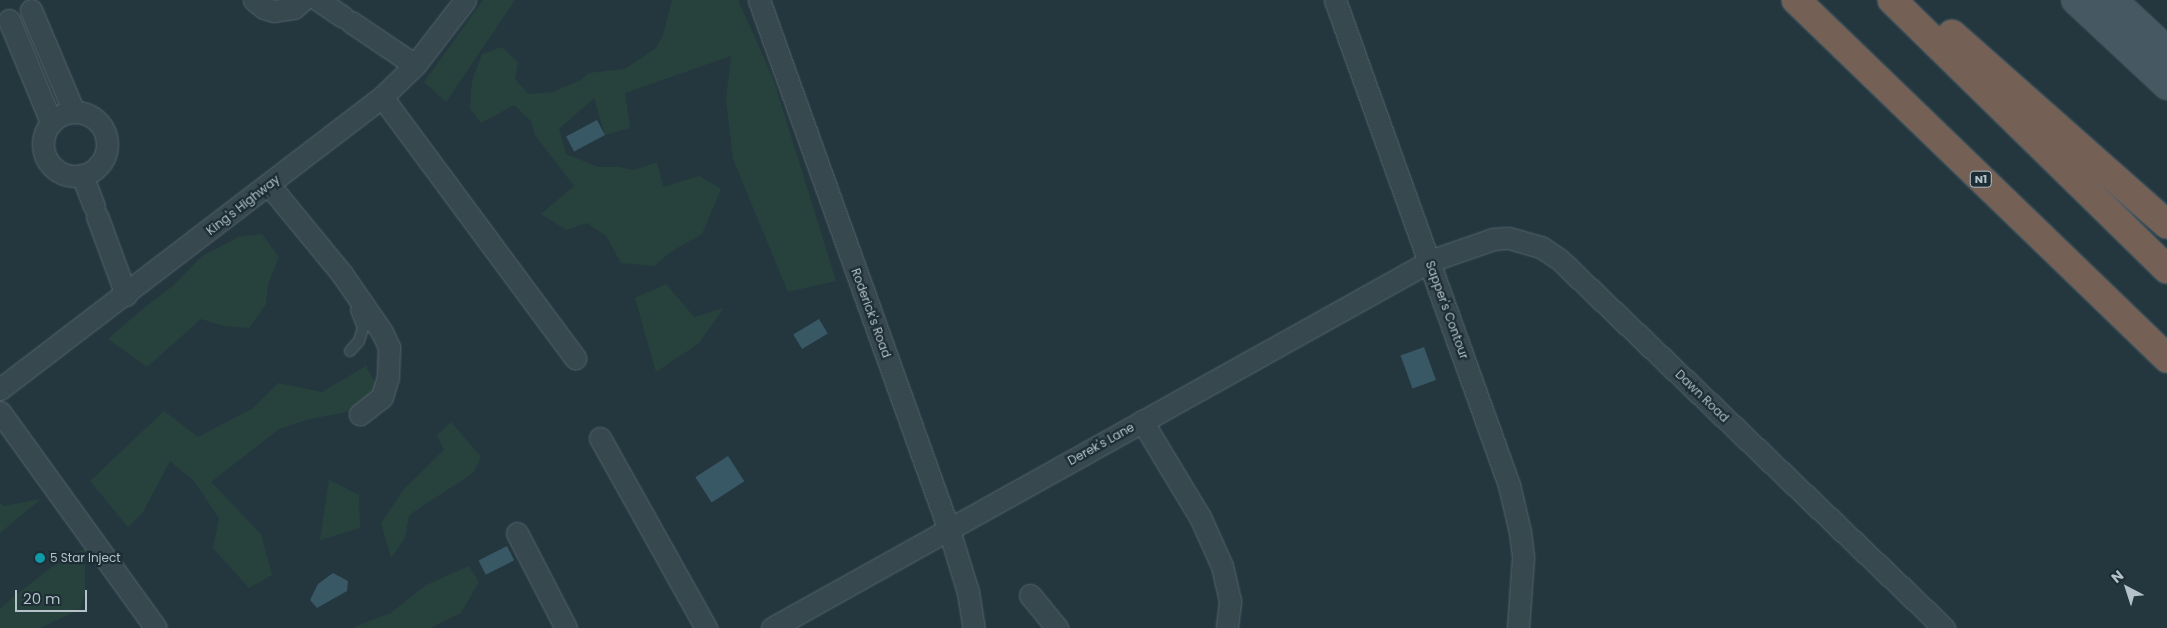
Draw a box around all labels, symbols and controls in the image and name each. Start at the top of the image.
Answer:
road number: N1 [1970,170,1992,188]
street label: King's Highway [203,172,283,238]
street label: Sapper's Contour [1423,259,1471,361]
street label: Roderick's Road [848,266,894,360]
street label: Dawn Road [1672,367,1732,425]
street label: Derek's Lane [1065,420,1137,468]
place label: 5 Star Inject [50,551,121,565]
marker: 5 Star Inject [34,552,46,564]
north arrow [2102,563,2152,613]
text: N [2107,565,2128,588]
scale bar [18,580,90,612]
text: 20 m [23,588,61,609]

